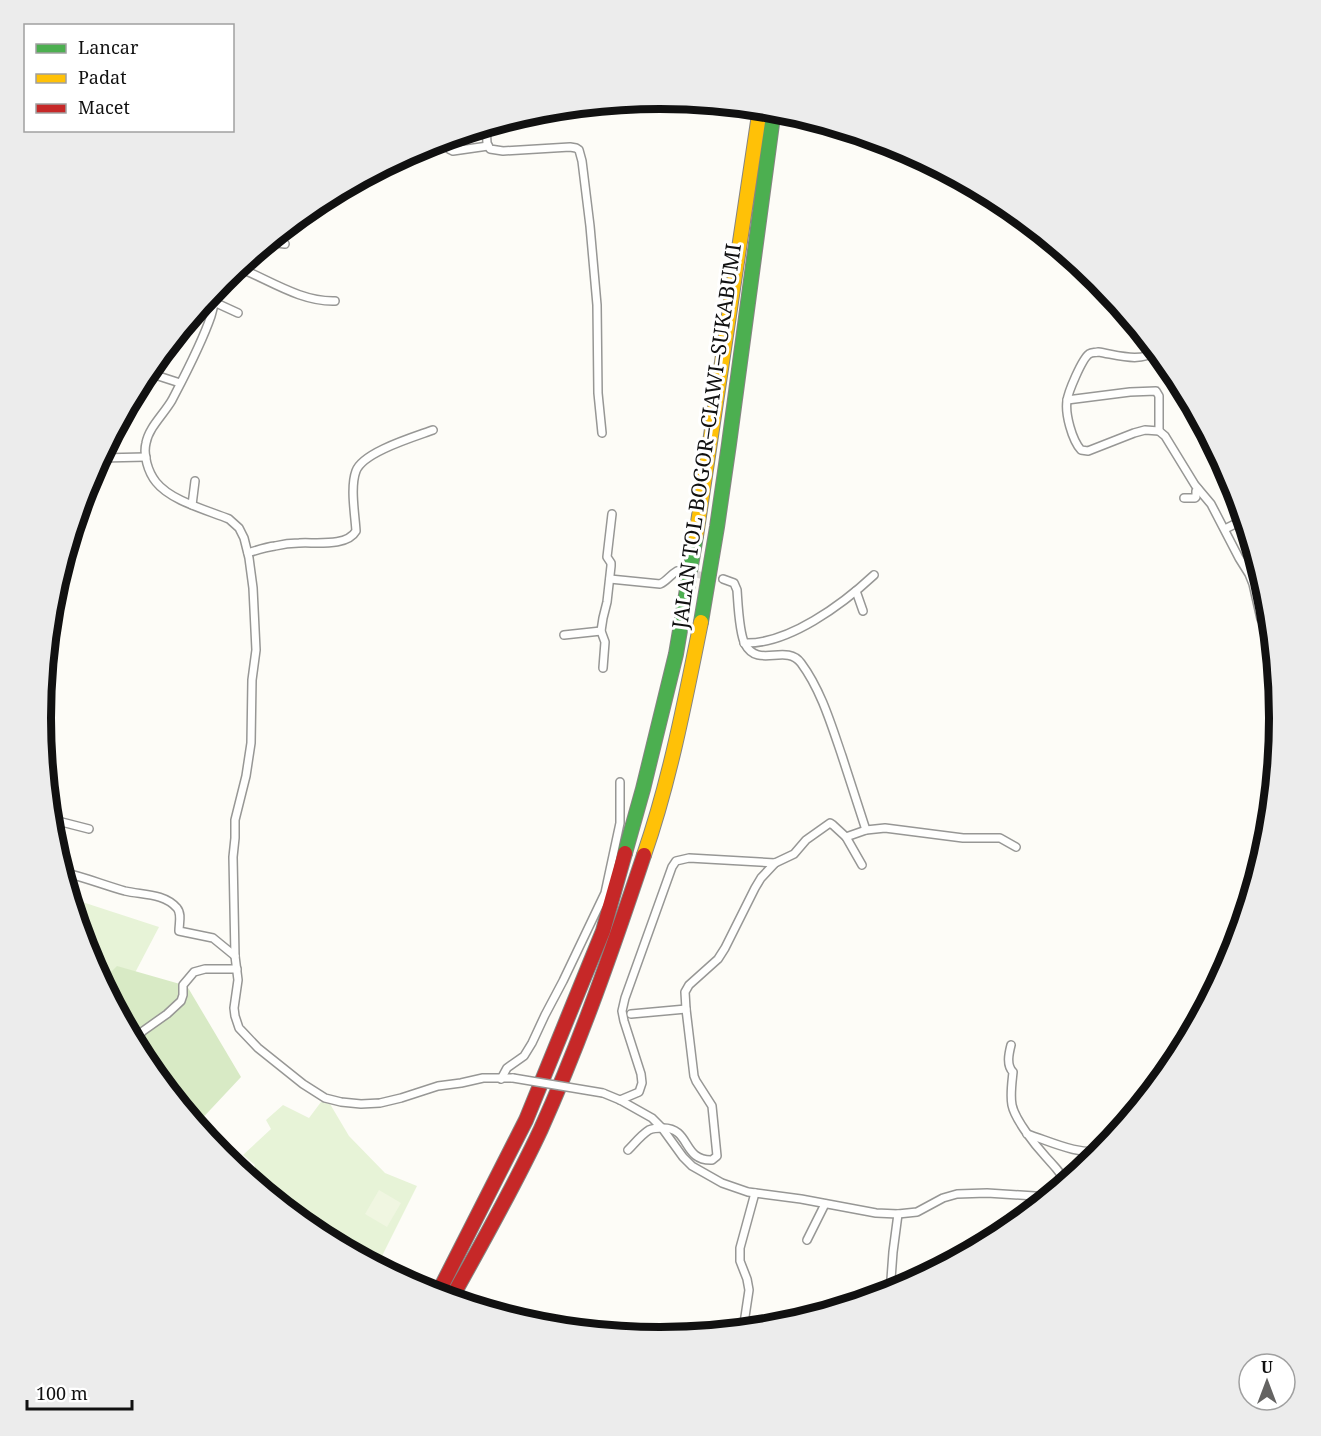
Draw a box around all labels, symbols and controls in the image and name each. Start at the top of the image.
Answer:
legend [24,24,234,132]
text: Lancar [78,35,139,59]
text: Padat [78,65,127,89]
text: Macet [78,95,130,119]
street label: JALAN TOL BOGOR–CIAWI–SUKABUMI [665,242,747,631]
north arrow [1237,1352,1297,1412]
text: U [1261,1356,1273,1378]
scale bar [27,1373,132,1411]
text: 100 m [36,1381,88,1405]

